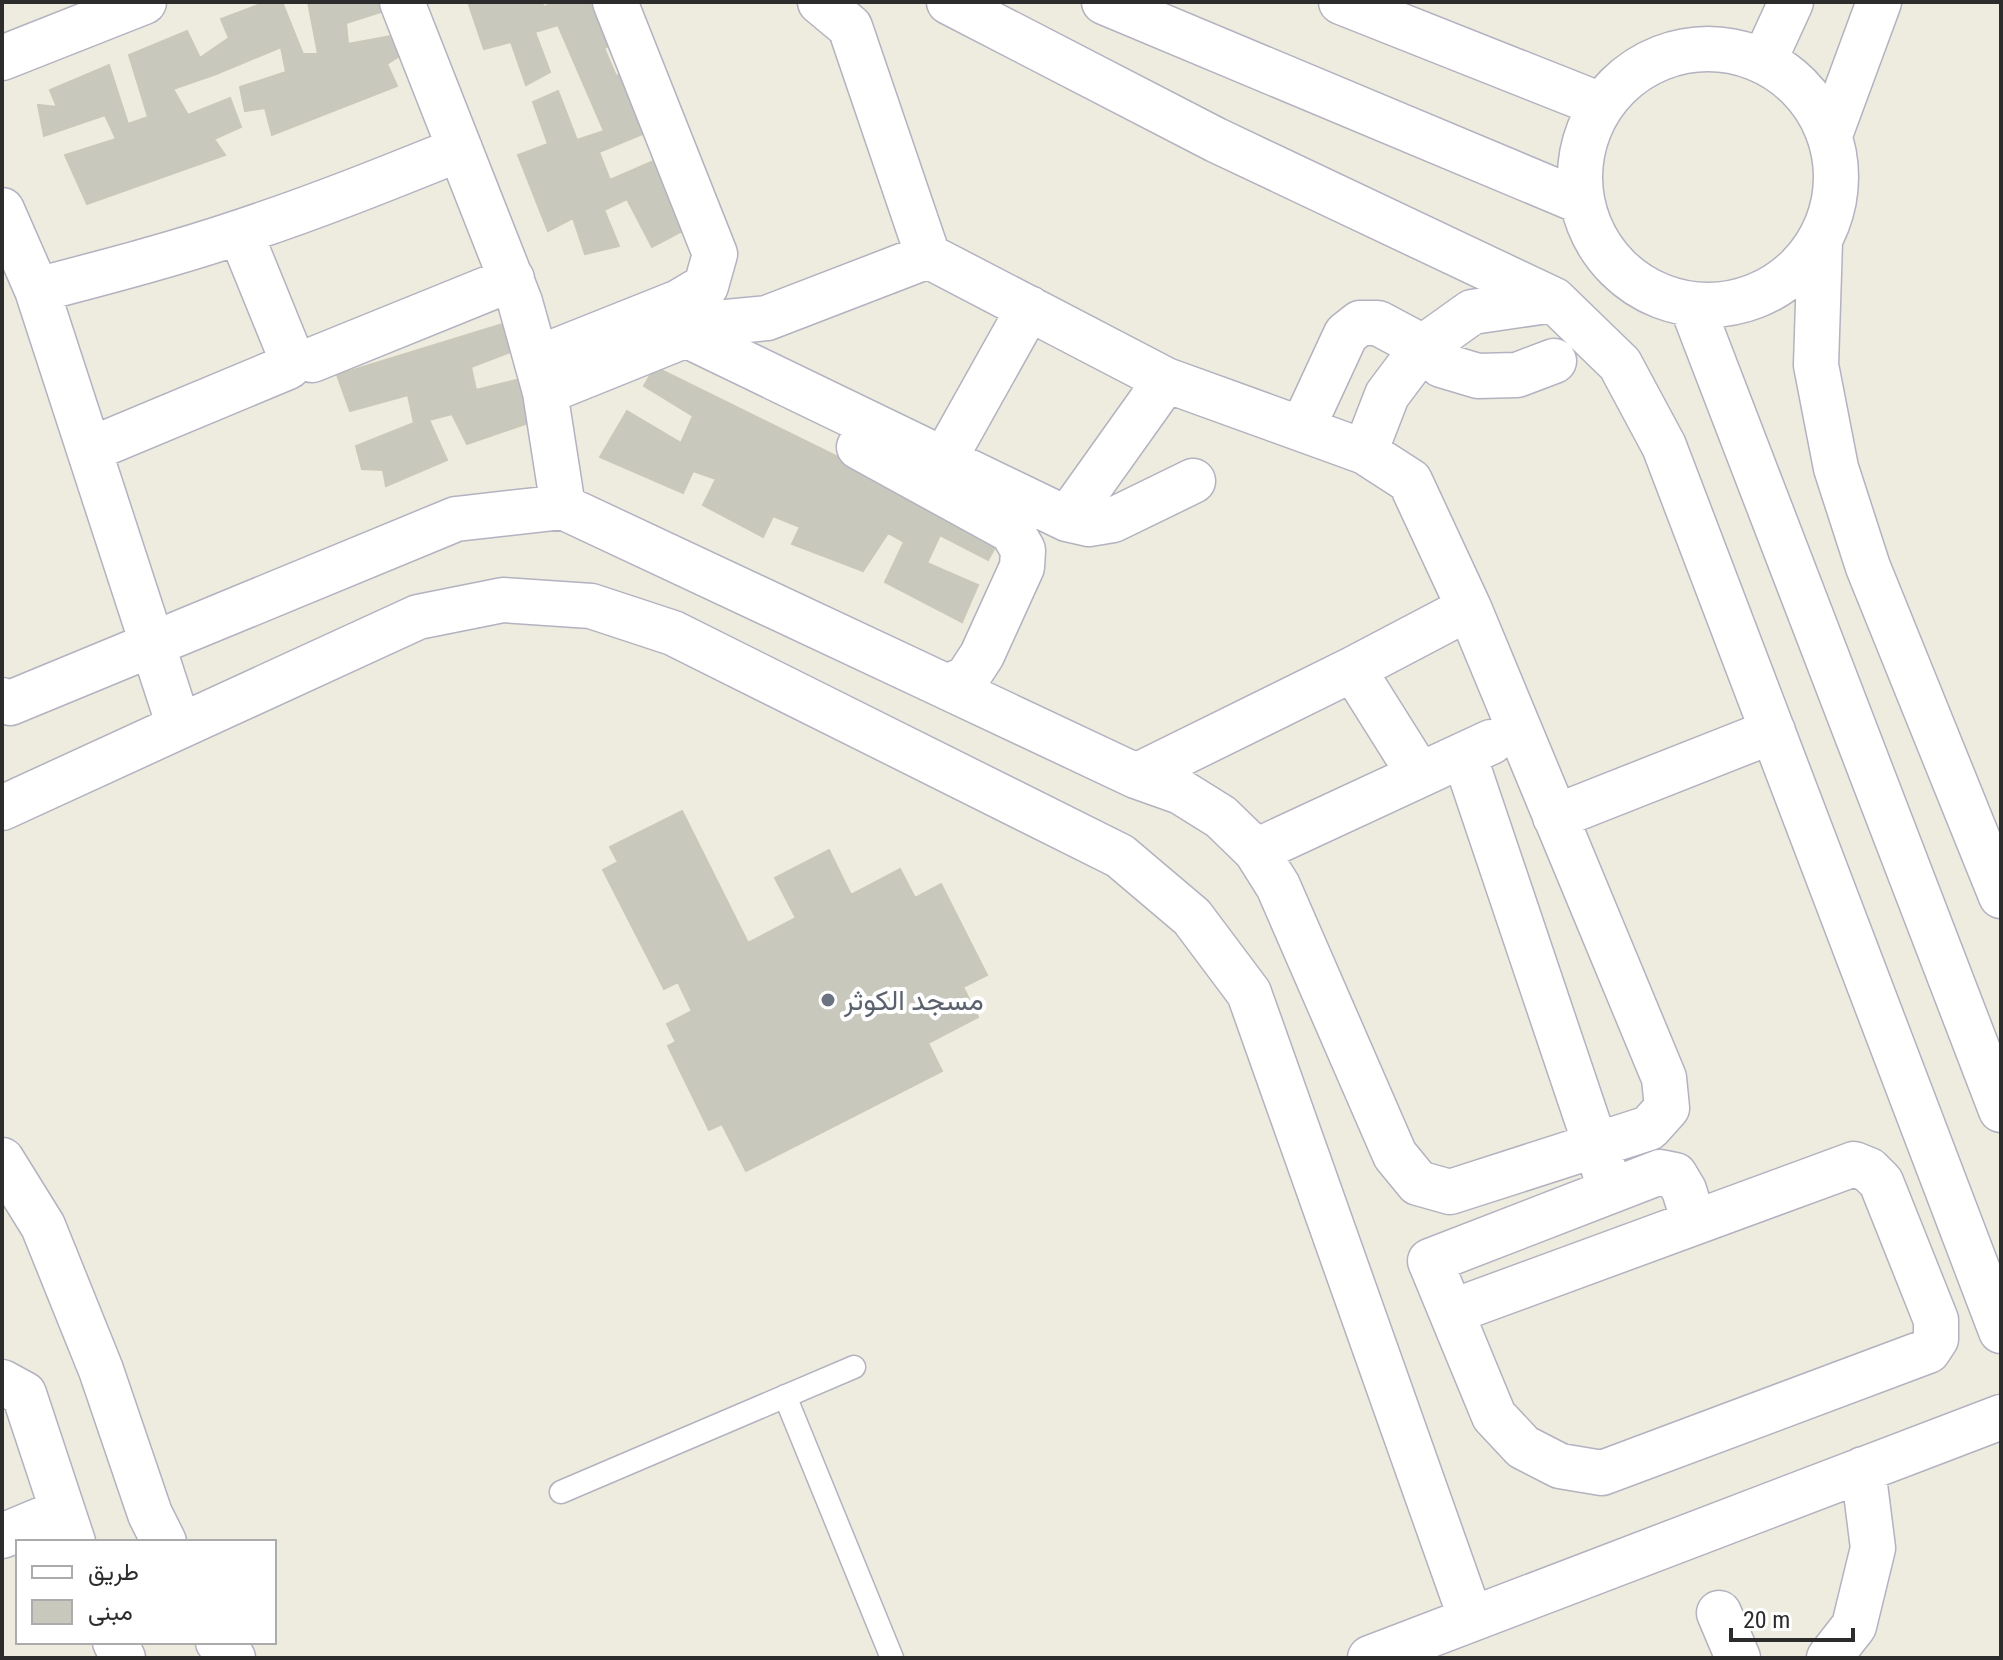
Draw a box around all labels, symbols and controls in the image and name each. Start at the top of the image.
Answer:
place label: مسجد الكوثر [843,984,984,1018]
marker: مسجد الكوثر [819,991,837,1009]
legend [16,1540,276,1644]
text: طريق [88,1558,139,1587]
scale bar [1731,1592,1853,1642]
text: مبنى [88,1598,133,1626]
text: 20 m [1743,1606,1790,1634]

